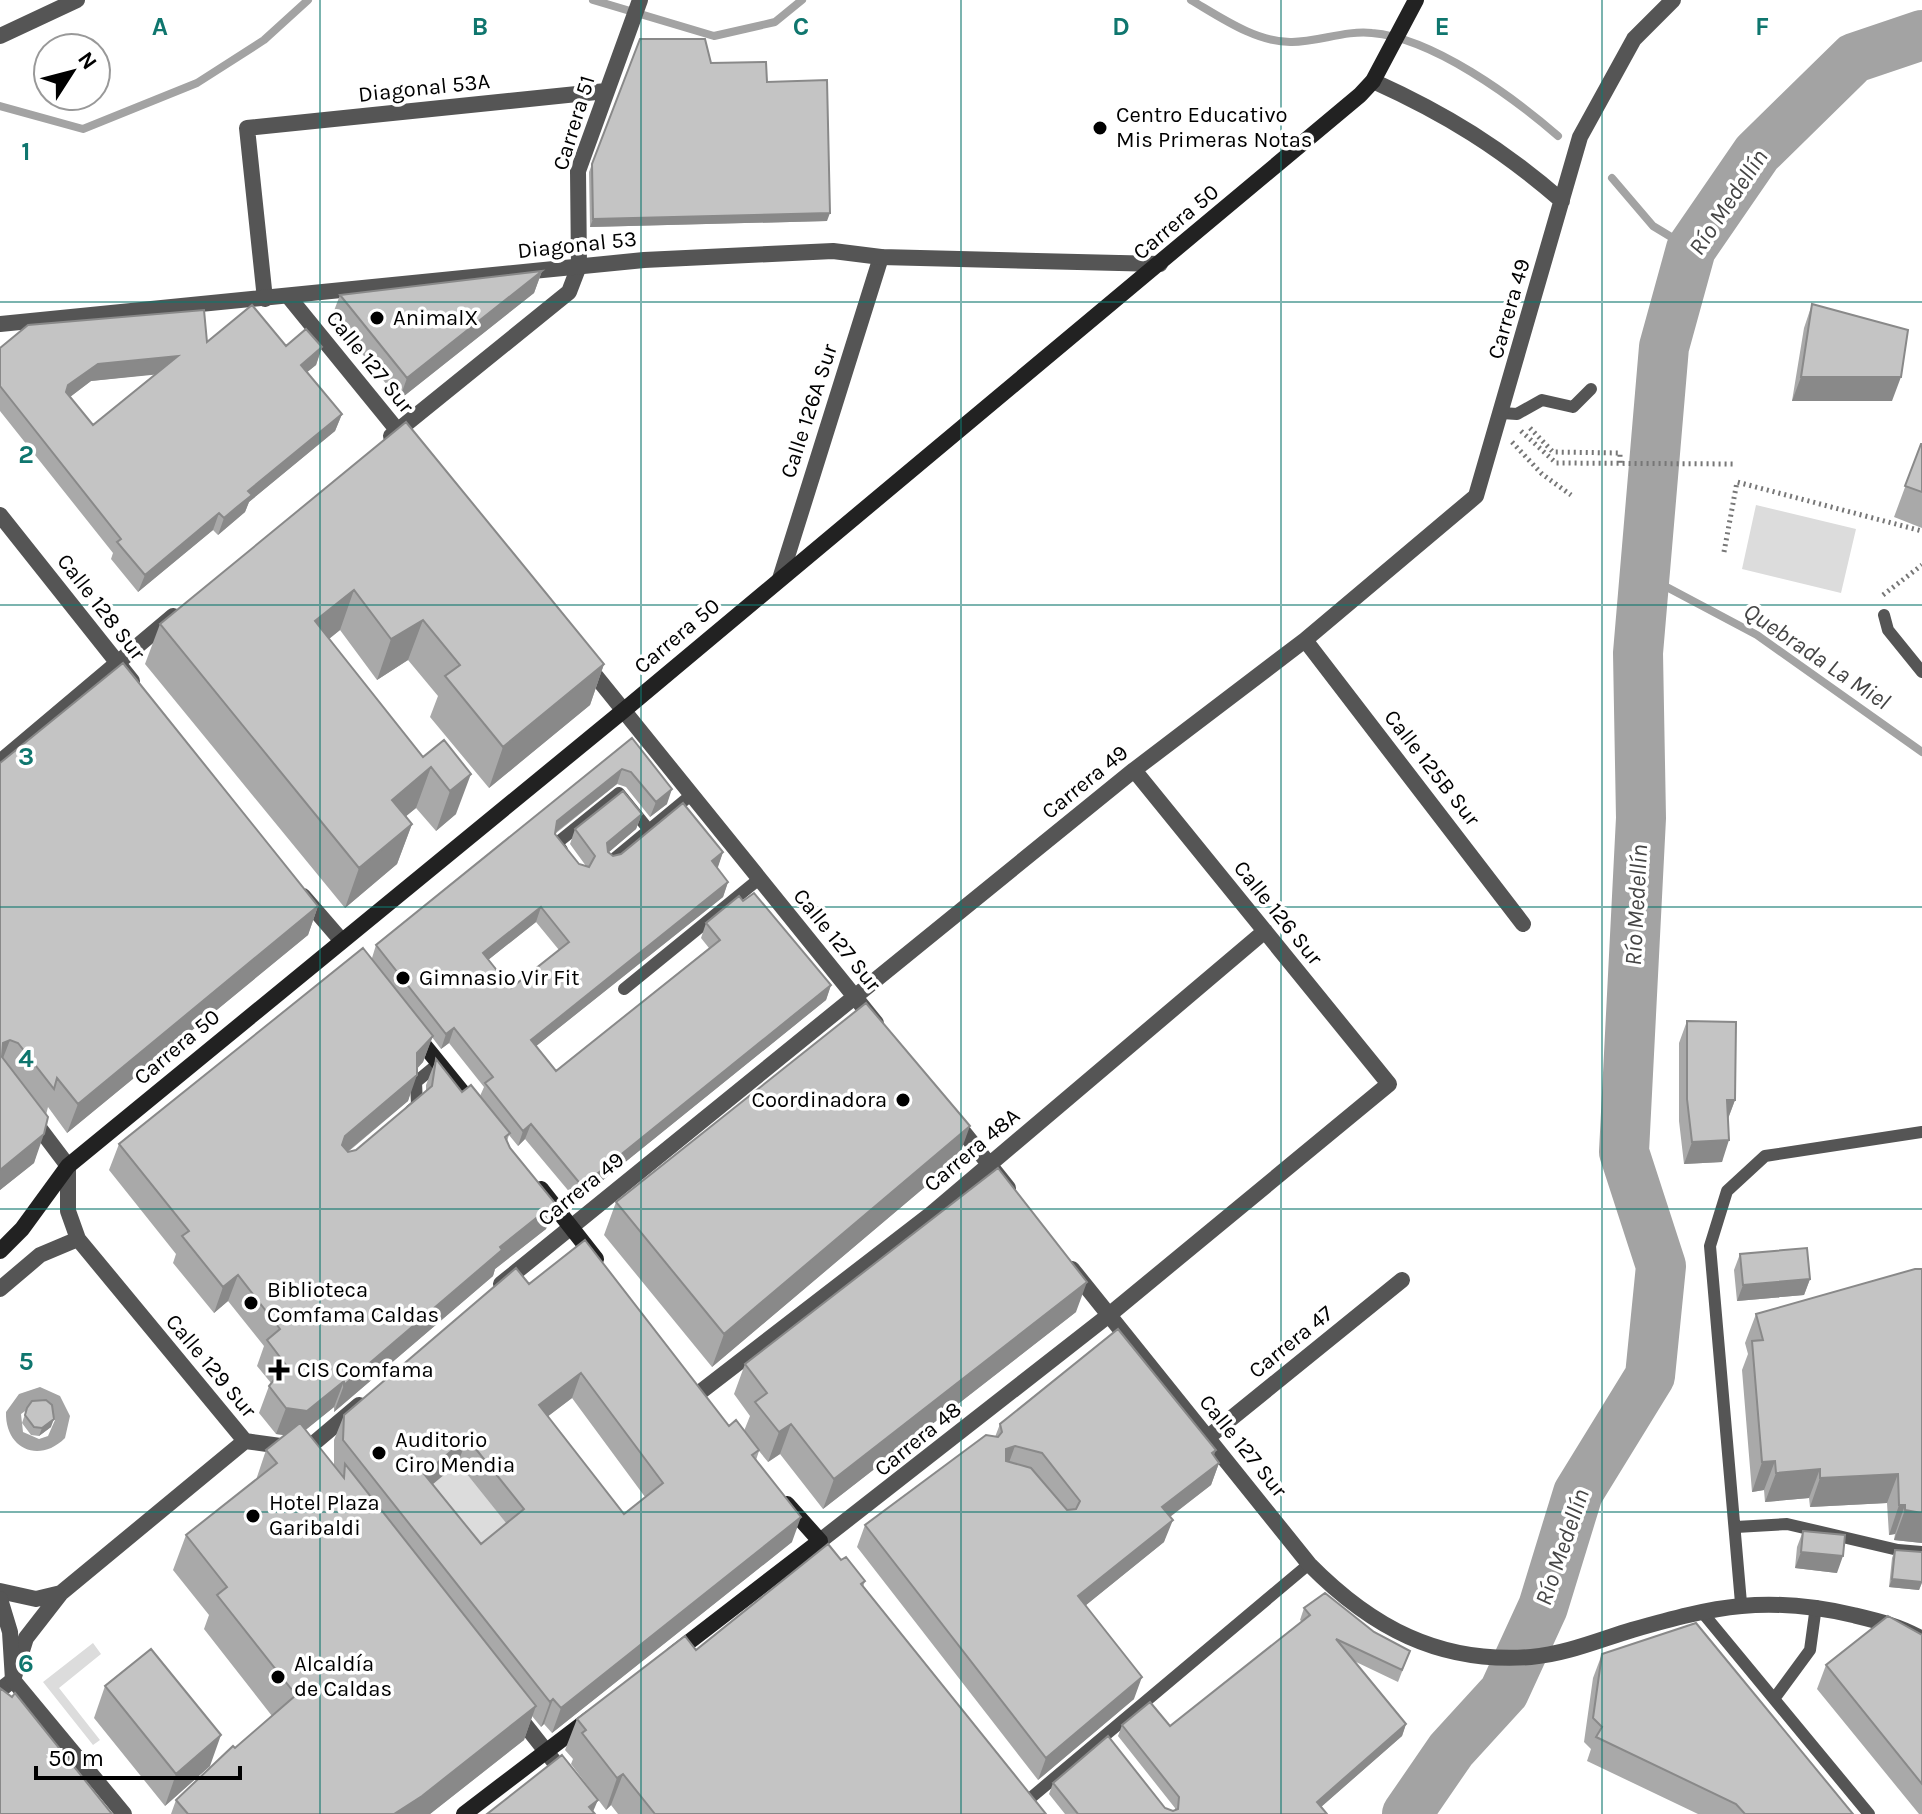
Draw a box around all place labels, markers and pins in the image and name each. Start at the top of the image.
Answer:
place label: Centro Educativo Mis Primeras Notas [1116,102,1312,153]
marker: Centro Educativo Mis Primeras Notas [1091,119,1109,137]
place label: AnimalX [393,305,478,331]
marker: AnimalX [368,309,386,327]
place label: Gimnasio Vir Fit [419,965,580,991]
marker: Gimnasio Vir Fit [394,969,412,987]
place label: Coordinadora [751,1087,887,1113]
marker: Coordinadora [894,1091,912,1109]
place label: Biblioteca Comfama Caldas [267,1277,439,1328]
marker: Biblioteca Comfama Caldas [242,1294,260,1312]
place label: CIS Comfama [297,1357,434,1383]
marker: CIS Comfama [268,1359,290,1381]
place label: Auditorio Ciro Mendia [395,1427,515,1478]
marker: Auditorio Ciro Mendia [370,1444,388,1462]
place label: Hotel Plaza Garibaldi [269,1490,380,1541]
marker: Hotel Plaza Garibaldi [244,1507,262,1525]
place label: Alcaldía de Caldas [294,1651,392,1702]
marker: Alcaldía de Caldas [269,1668,287,1686]

